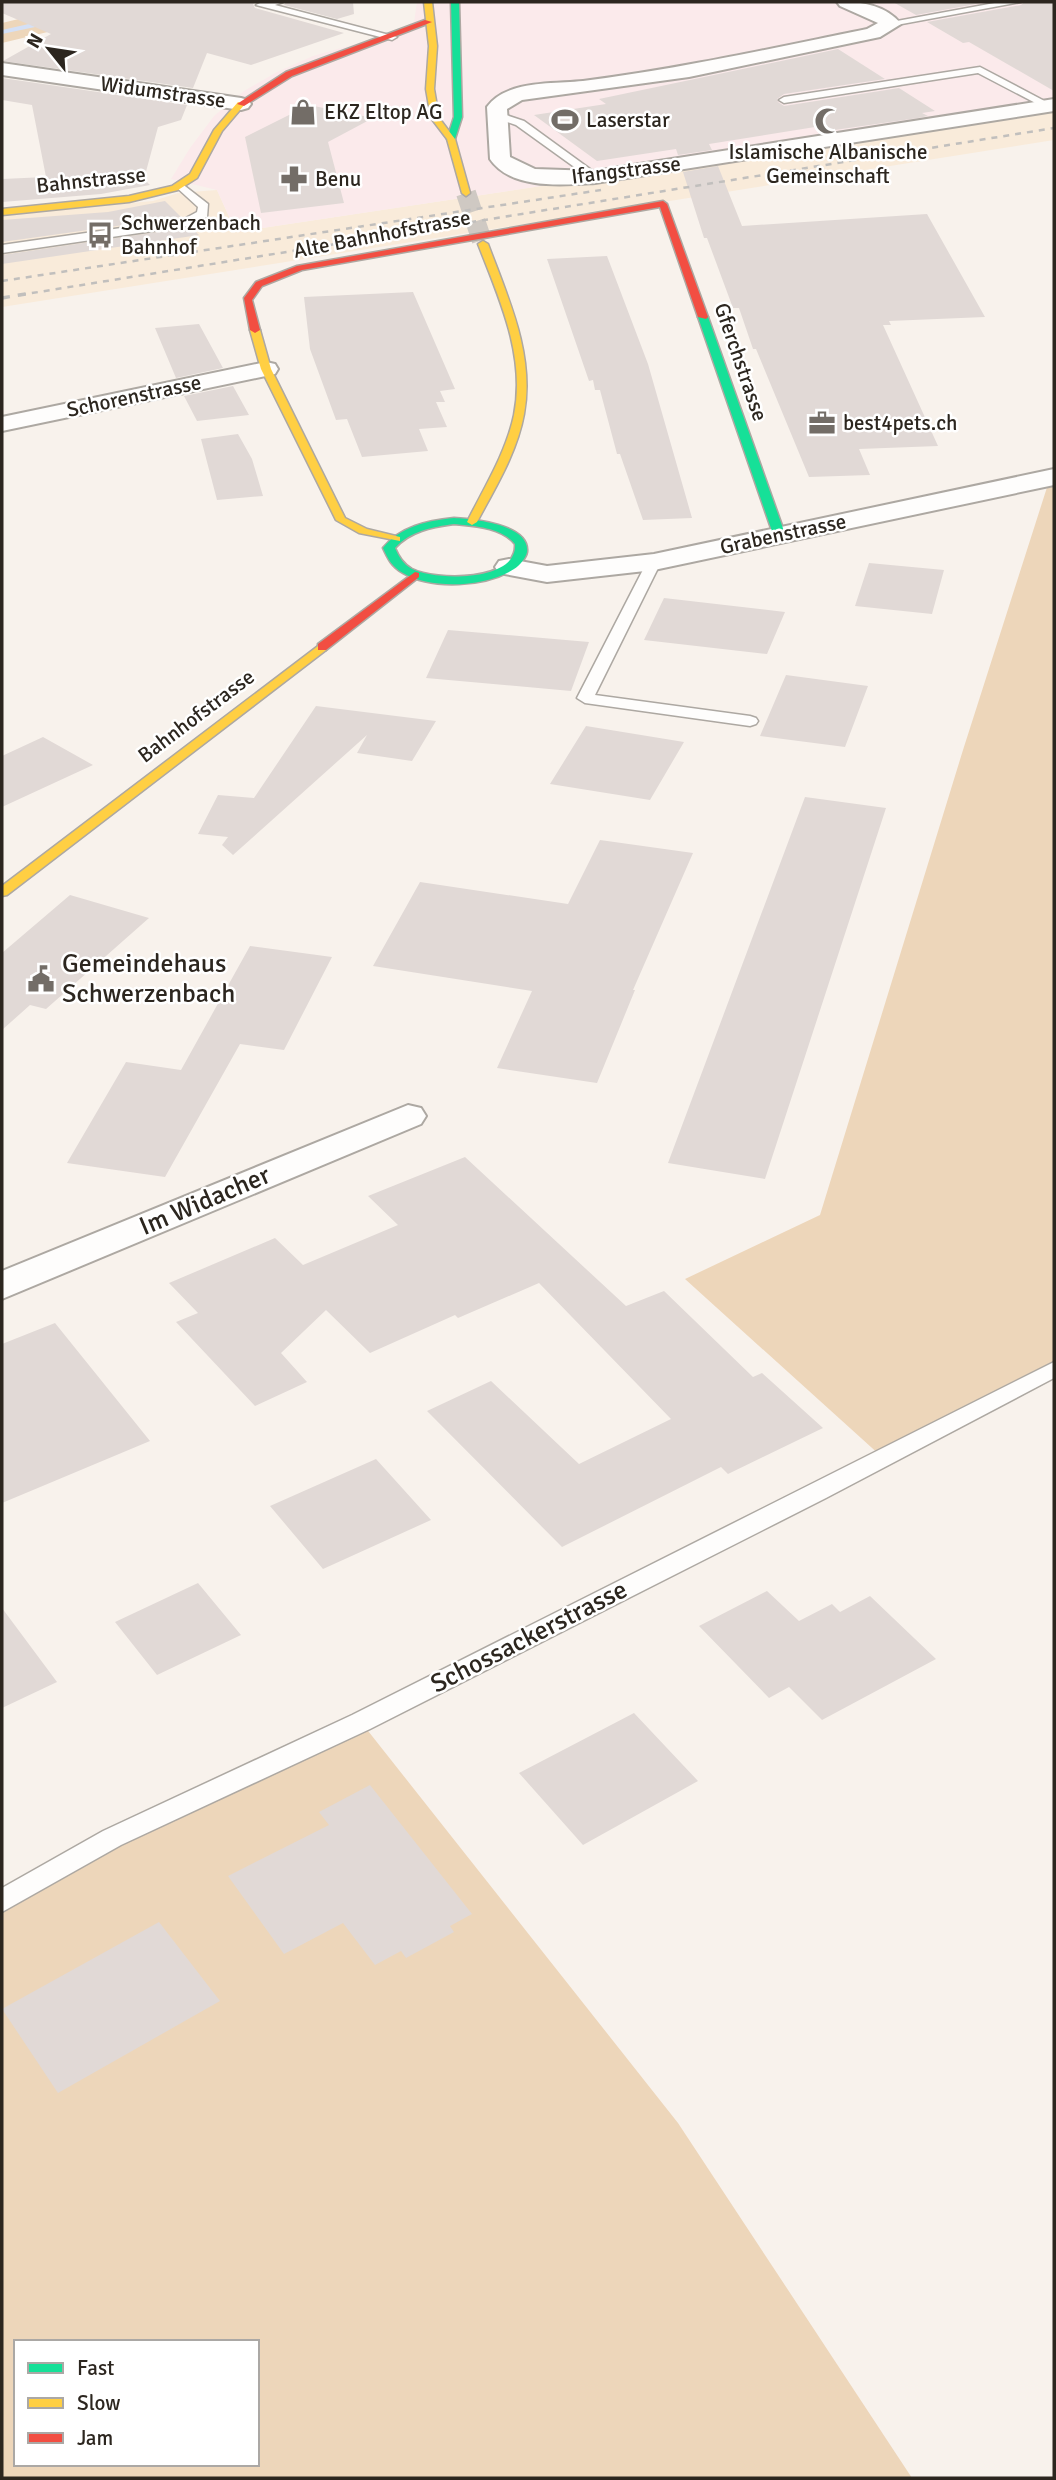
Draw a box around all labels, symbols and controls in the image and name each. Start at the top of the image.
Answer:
north arrow [14,14,84,84]
text: N [21,29,49,53]
street label: Widumstrasse [99,70,227,114]
shop icon: EKZ Eltop AG [288,97,318,127]
place label: EKZ Eltop AG [324,99,442,125]
sports icon: Laserstar [550,105,580,135]
mosque icon: Islamische Albanische Gemeinschaft [813,106,843,136]
place label: Laserstar [586,107,670,133]
place label: Islamische Albanische Gemeinschaft [729,139,927,189]
street label: Ifangstrasse [570,150,682,190]
street label: Bahnstrasse [35,161,147,199]
pharmacy icon: Benu [279,164,309,194]
place label: Benu [315,166,361,192]
street label: Alte Bahnhofstrasse [291,204,473,264]
place label: Schwerzenbach Bahnhof [121,210,261,260]
bus stop icon: Schwerzenbach Bahnhof [85,220,115,250]
street label: Gferchstrasse [709,299,773,425]
street label: Schorenstrasse [64,369,204,423]
office icon: best4pets.ch [807,408,837,438]
place label: best4pets.ch [843,410,958,436]
street label: Grabenstrasse [717,508,849,560]
street label: Bahnhofstrasse [133,664,259,768]
place label: Gemeindehaus Schwerzenbach [62,948,235,1010]
public building icon: Gemeindehaus Schwerzenbach [26,964,56,994]
street label: Im Widacher [135,1159,276,1243]
street label: Schossackerstrasse [425,1574,633,1700]
legend [14,2340,259,2466]
text: Fast [77,2355,114,2381]
text: Slow [77,2390,121,2416]
text: Jam [77,2425,113,2451]

